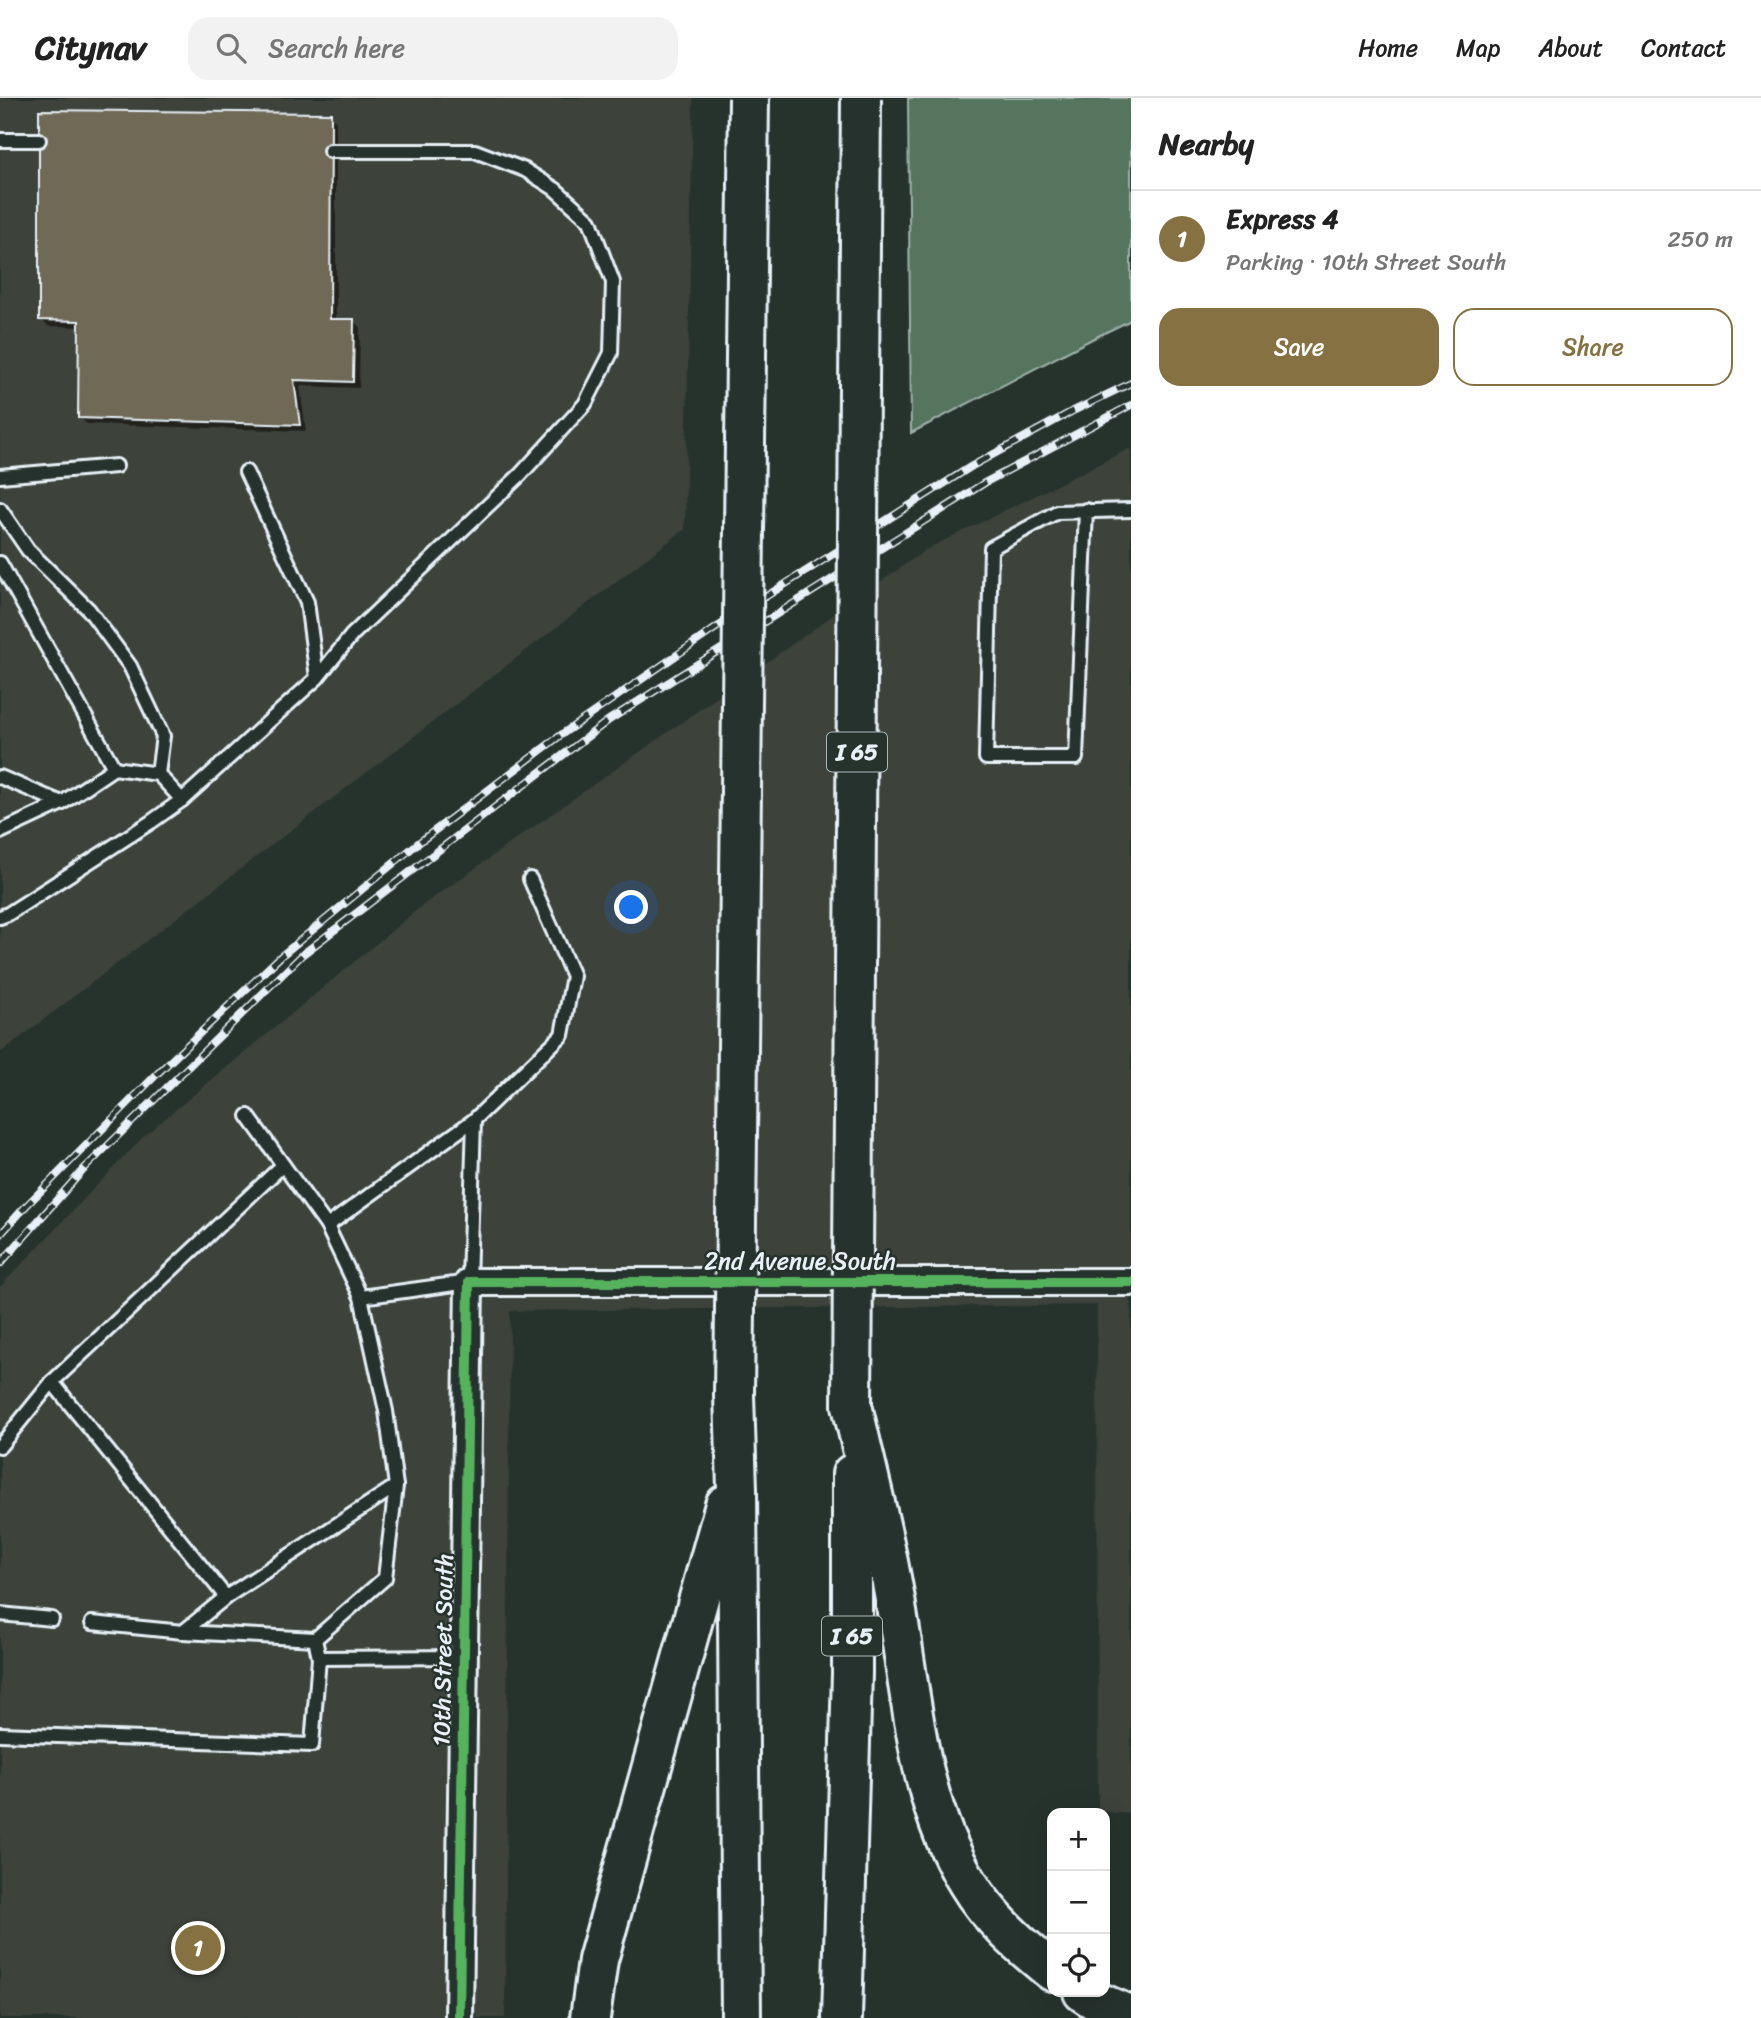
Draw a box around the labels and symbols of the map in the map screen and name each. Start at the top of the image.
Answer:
road number: I 65 [827,732,887,772]
your location [614,890,648,924]
street label: 2nd Avenue South [704,1240,896,1282]
street label: 10th Street South [420,1553,466,1747]
road number: I 65 [822,1616,882,1656]
pin: 1 [175,1922,221,1974]

